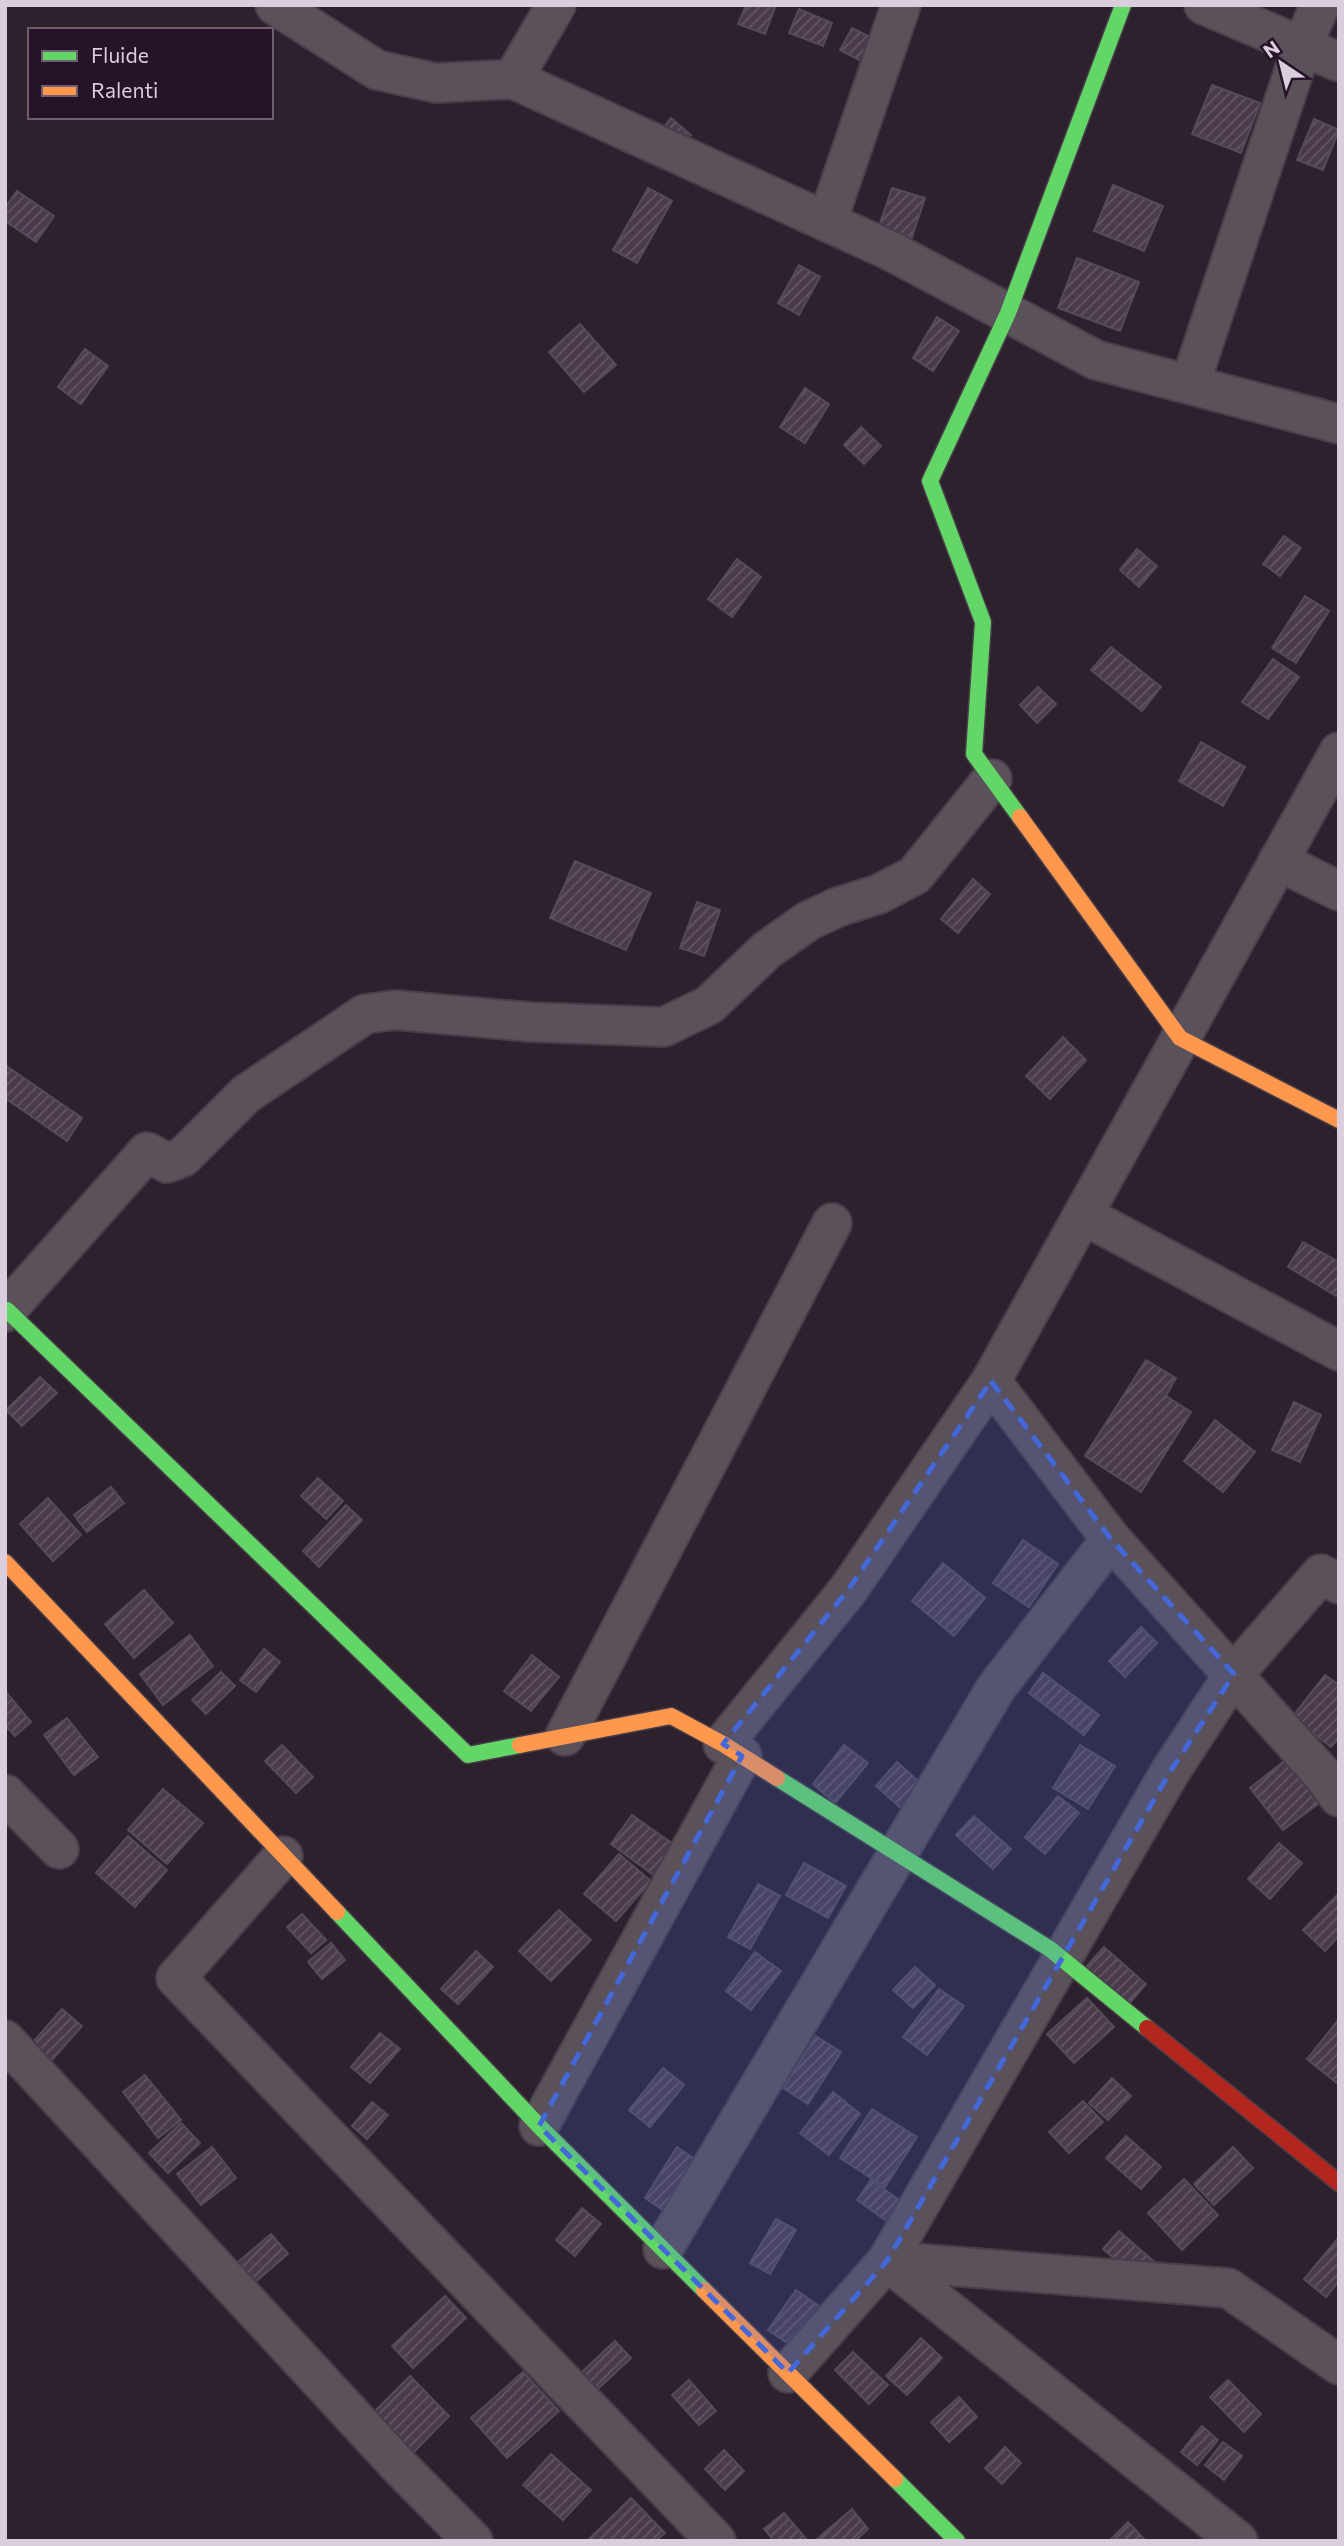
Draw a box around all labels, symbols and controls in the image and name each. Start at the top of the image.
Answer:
legend [28,28,273,119]
north arrow [1246,28,1316,98]
text: N [1259,35,1283,62]
text: Fluide [91,42,149,67]
text: Ralenti [91,77,158,102]

